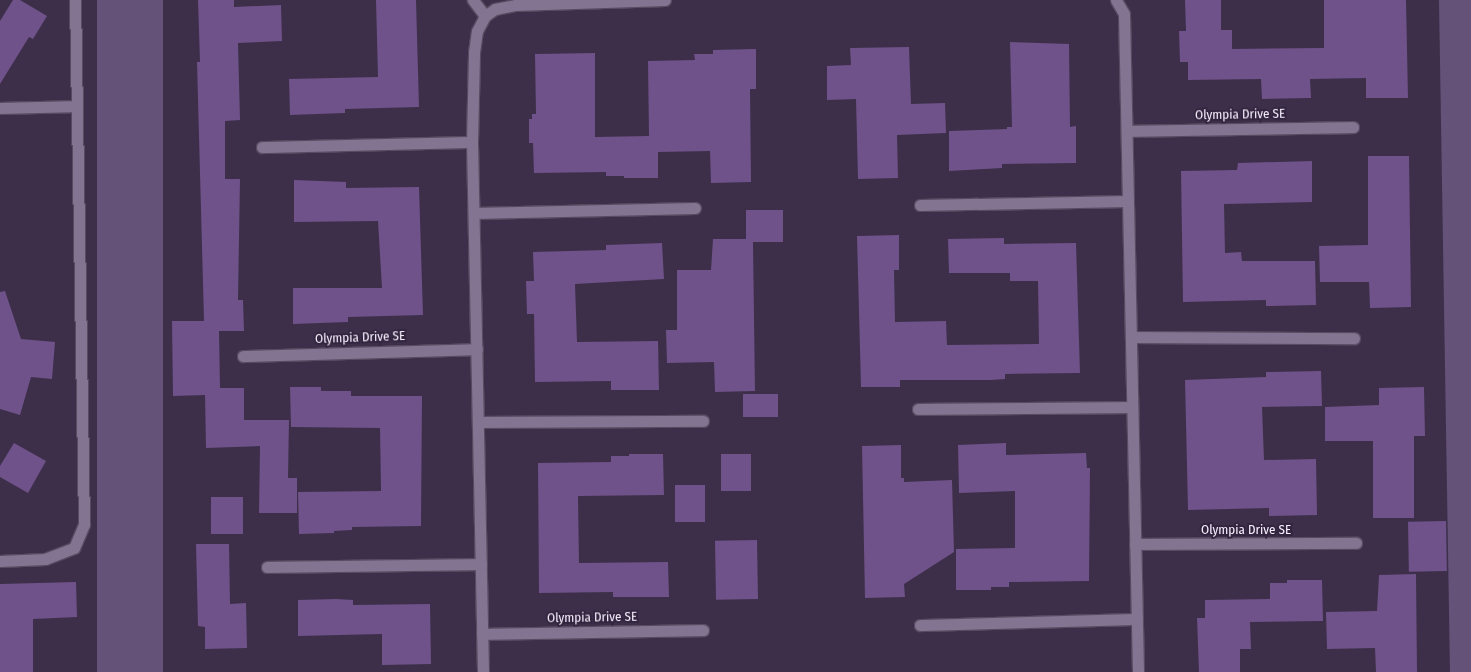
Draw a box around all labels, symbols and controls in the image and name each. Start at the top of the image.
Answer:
street label: Olympia Drive SE [1195,106,1285,124]
street label: Olympia Drive SE [315,329,405,347]
street label: Olympia Drive SE [1201,522,1291,538]
street label: Olympia Drive SE [547,609,637,627]

